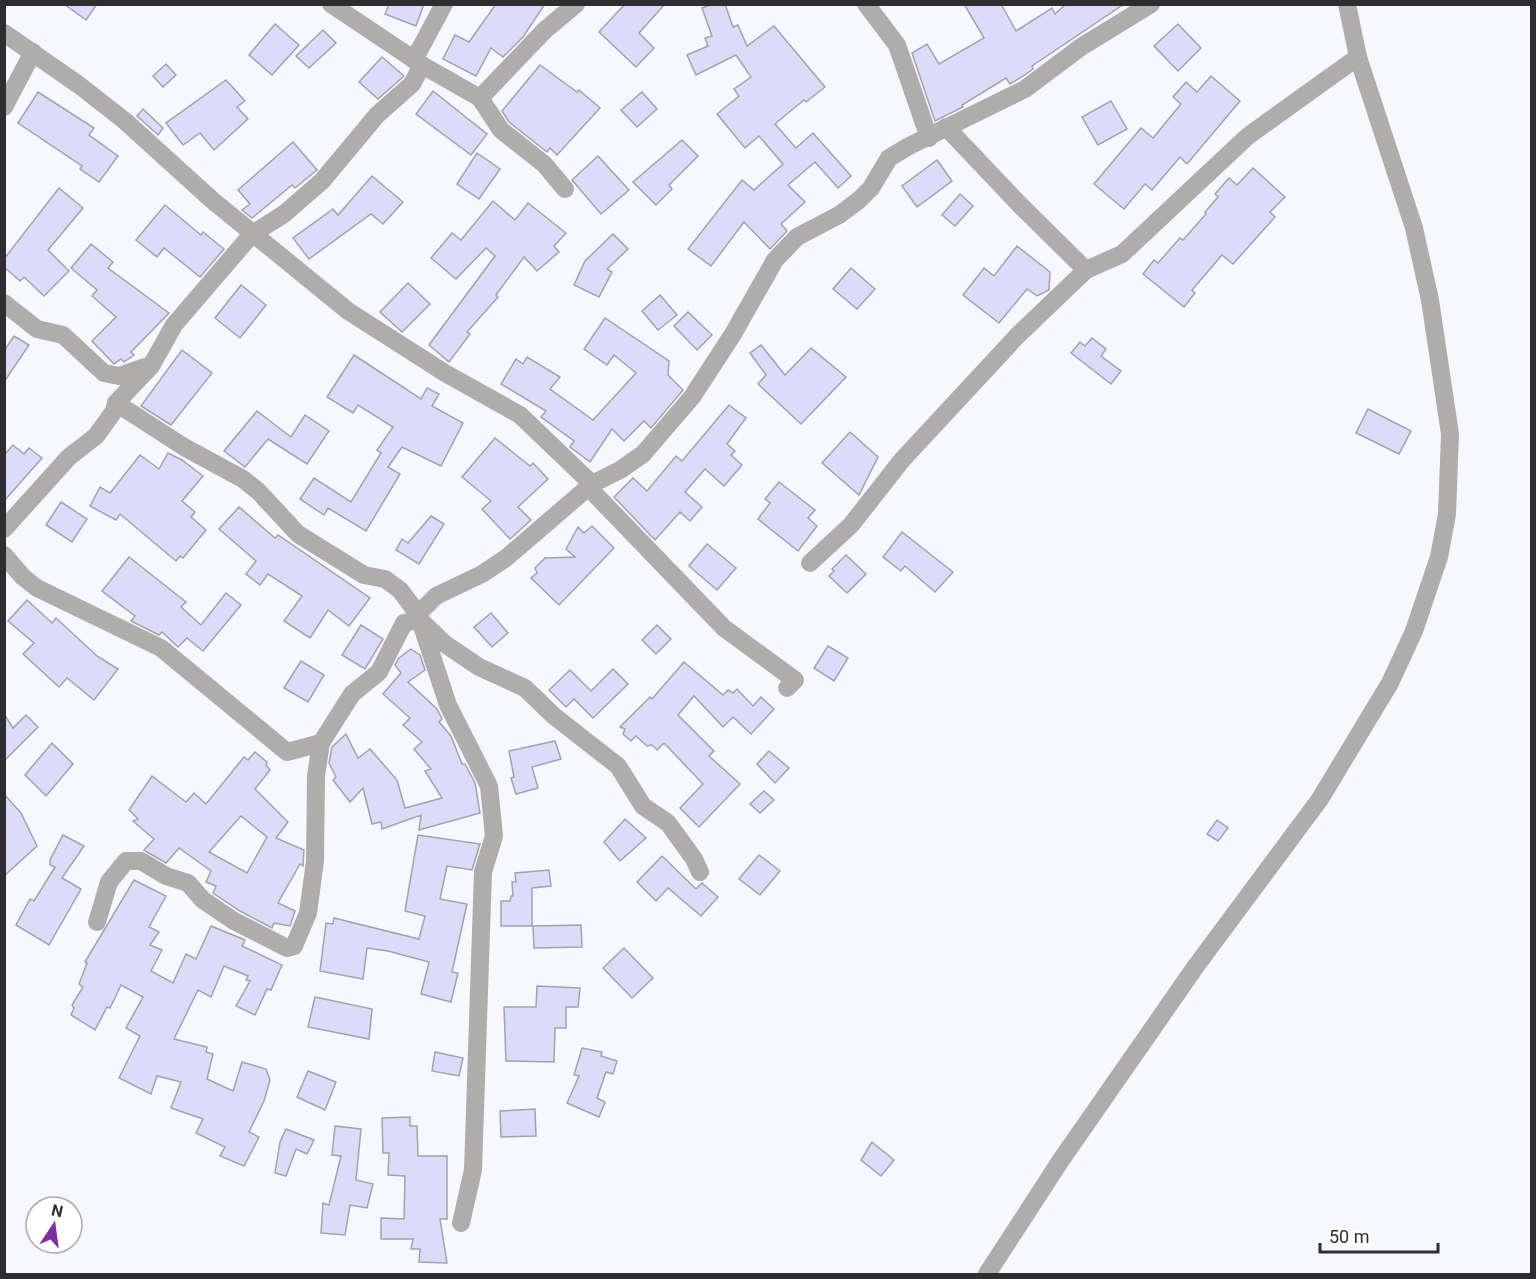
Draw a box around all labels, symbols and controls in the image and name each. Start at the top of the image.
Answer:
north arrow [24,1195,84,1255]
text: N [50,1200,65,1221]
scale bar [1320,1216,1438,1254]
text: 50 m [1329,1226,1369,1247]

